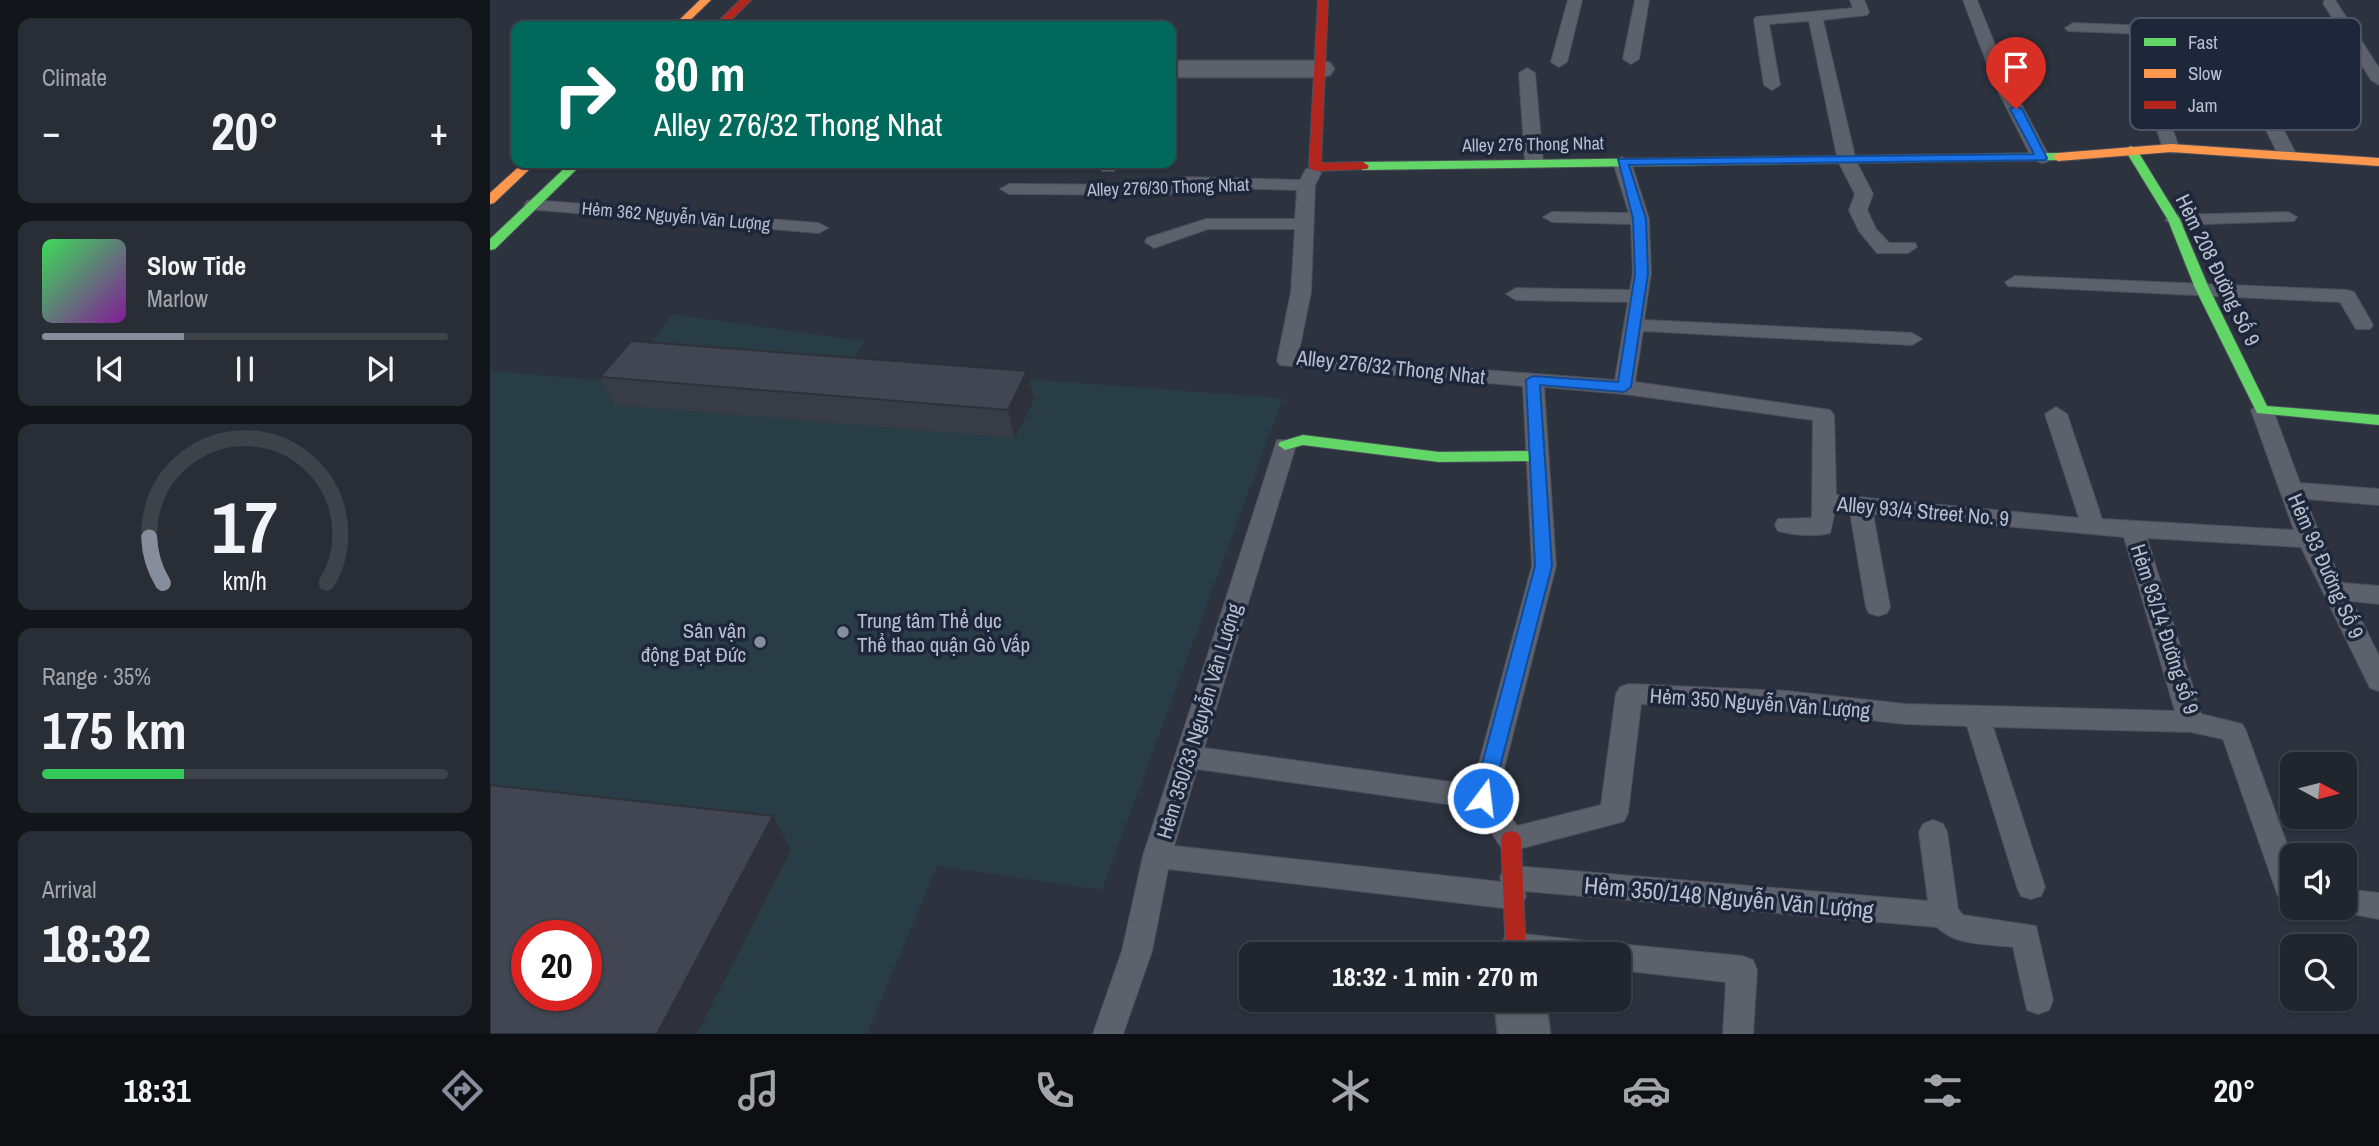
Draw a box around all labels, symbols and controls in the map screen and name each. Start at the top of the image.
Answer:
legend [2130,18,2361,130]
text: Fast [2188,29,2218,55]
pin [1986,37,2046,109]
text: 80 m [654,40,746,106]
icon: arrive [1997,48,2035,86]
icon: right [539,49,630,140]
text: Slow [2188,60,2223,86]
text: Climate [42,62,107,93]
text: Jam [2188,92,2217,118]
text: 20° [211,96,279,166]
text: Alley 276/32 Thong Nhat [654,103,942,146]
text: − [42,106,60,157]
text: + [430,106,448,157]
street label: Alley 276 Thong Nhat [1461,130,1604,158]
street label: Alley 276/30 Thong Nhat [1086,172,1249,202]
street label: Hẻm 208 Đường Số 9 [2169,189,2267,351]
street label: Hẻm 362 Nguyễn Văn Lượng [581,195,772,237]
text: Slow Tide [147,248,246,283]
text: Marlow [147,283,208,314]
street label: Alley 276/32 Thong Nhat [1294,343,1487,391]
icon: previous [91,350,129,388]
icon: pause [226,350,264,388]
icon: next [361,350,399,388]
text: 17 [212,478,278,576]
street label: Alley 93/4 Street No. 9 [1835,489,2010,533]
street label: Hẻm 93 Đường Số 9 [2281,489,2371,643]
street label: Hẻm 93/14 Đường số 9 [2124,540,2206,718]
text: km/h [223,564,267,598]
street label: Hẻm 350/33 Nguyễn Văn Lượng [1149,599,1249,842]
place label: Trung tâm Thể dục Thể thao quận Gò Vấp [857,606,1030,659]
place label: Sân vận động Đạt Đức [641,616,746,669]
marker: Trung tâm Thể dục Thể thao quận Gò Vấp [835,624,851,640]
marker: Sân vận động Đạt Đức [752,634,768,650]
text: Range · 35% [42,661,151,692]
street label: Hẻm 350 Nguyễn Văn Lượng [1649,681,1872,725]
text: 175 km [42,695,187,765]
north arrow [2280,752,2357,830]
map controls [2280,752,2357,1011]
position arrow [1446,761,1520,835]
button: sound [2280,843,2357,920]
street label: Hẻm 350/148 Nguyễn Văn Lượng [1583,868,1875,926]
text: Arrival [42,874,97,905]
text: 18:32 [42,908,151,978]
speed limit sign: 20 [511,920,602,1011]
button: search [2280,934,2357,1011]
text: 18:32 · 1 min · 270 m [1332,959,1538,994]
icon: directions [438,1066,487,1115]
icon: music [734,1066,783,1115]
icon: phone [1030,1066,1079,1115]
icon: climate [1326,1066,1375,1115]
icon: car [1622,1066,1671,1115]
icon: filters [1918,1066,1967,1115]
text: 18:31 [123,1069,191,1112]
text: 20° [2213,1069,2255,1112]

